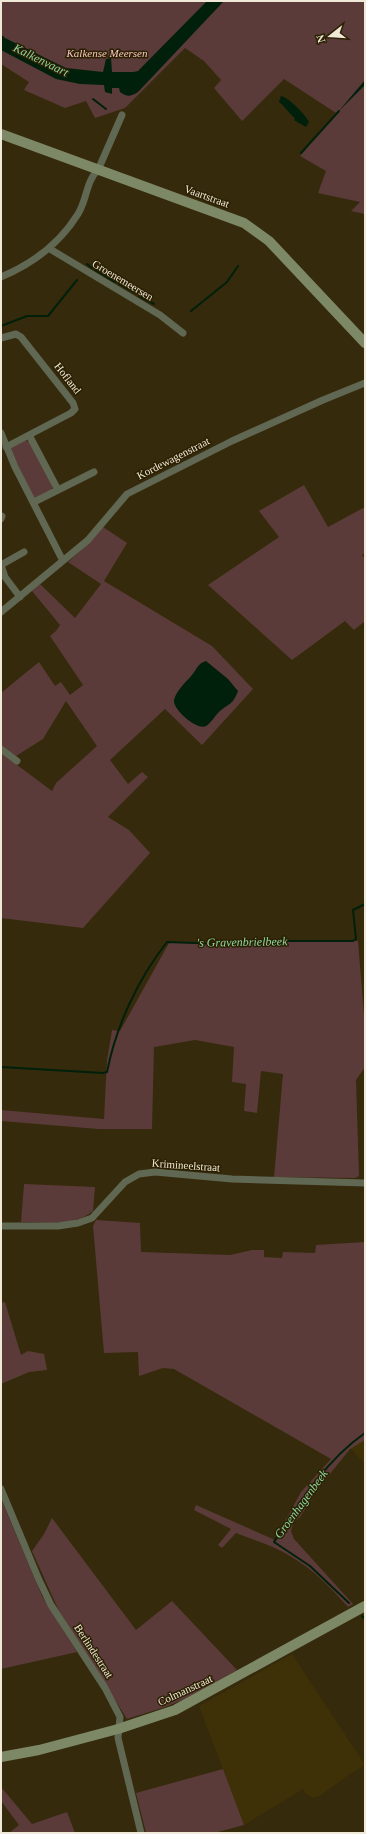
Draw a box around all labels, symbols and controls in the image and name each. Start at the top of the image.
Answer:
north arrow [310,16,350,56]
text: N [314,33,327,44]
water label: Kalkenvaart [10,40,71,80]
park label: Kalkense Meersen [66,47,148,59]
street label: Vaartstraat [183,182,231,210]
street label: Groenemeersen [90,257,156,303]
street label: Hofland [52,360,84,396]
street label: Kordewagenstraat [135,434,211,482]
water label: 's Gravenbrielbeek [196,934,288,950]
street label: Krimineelstraat [151,1157,221,1173]
water label: Groenhagenbeek [271,1466,331,1541]
street label: Berlindestraat [72,1622,116,1680]
street label: Colmanstraat [156,1672,214,1708]

